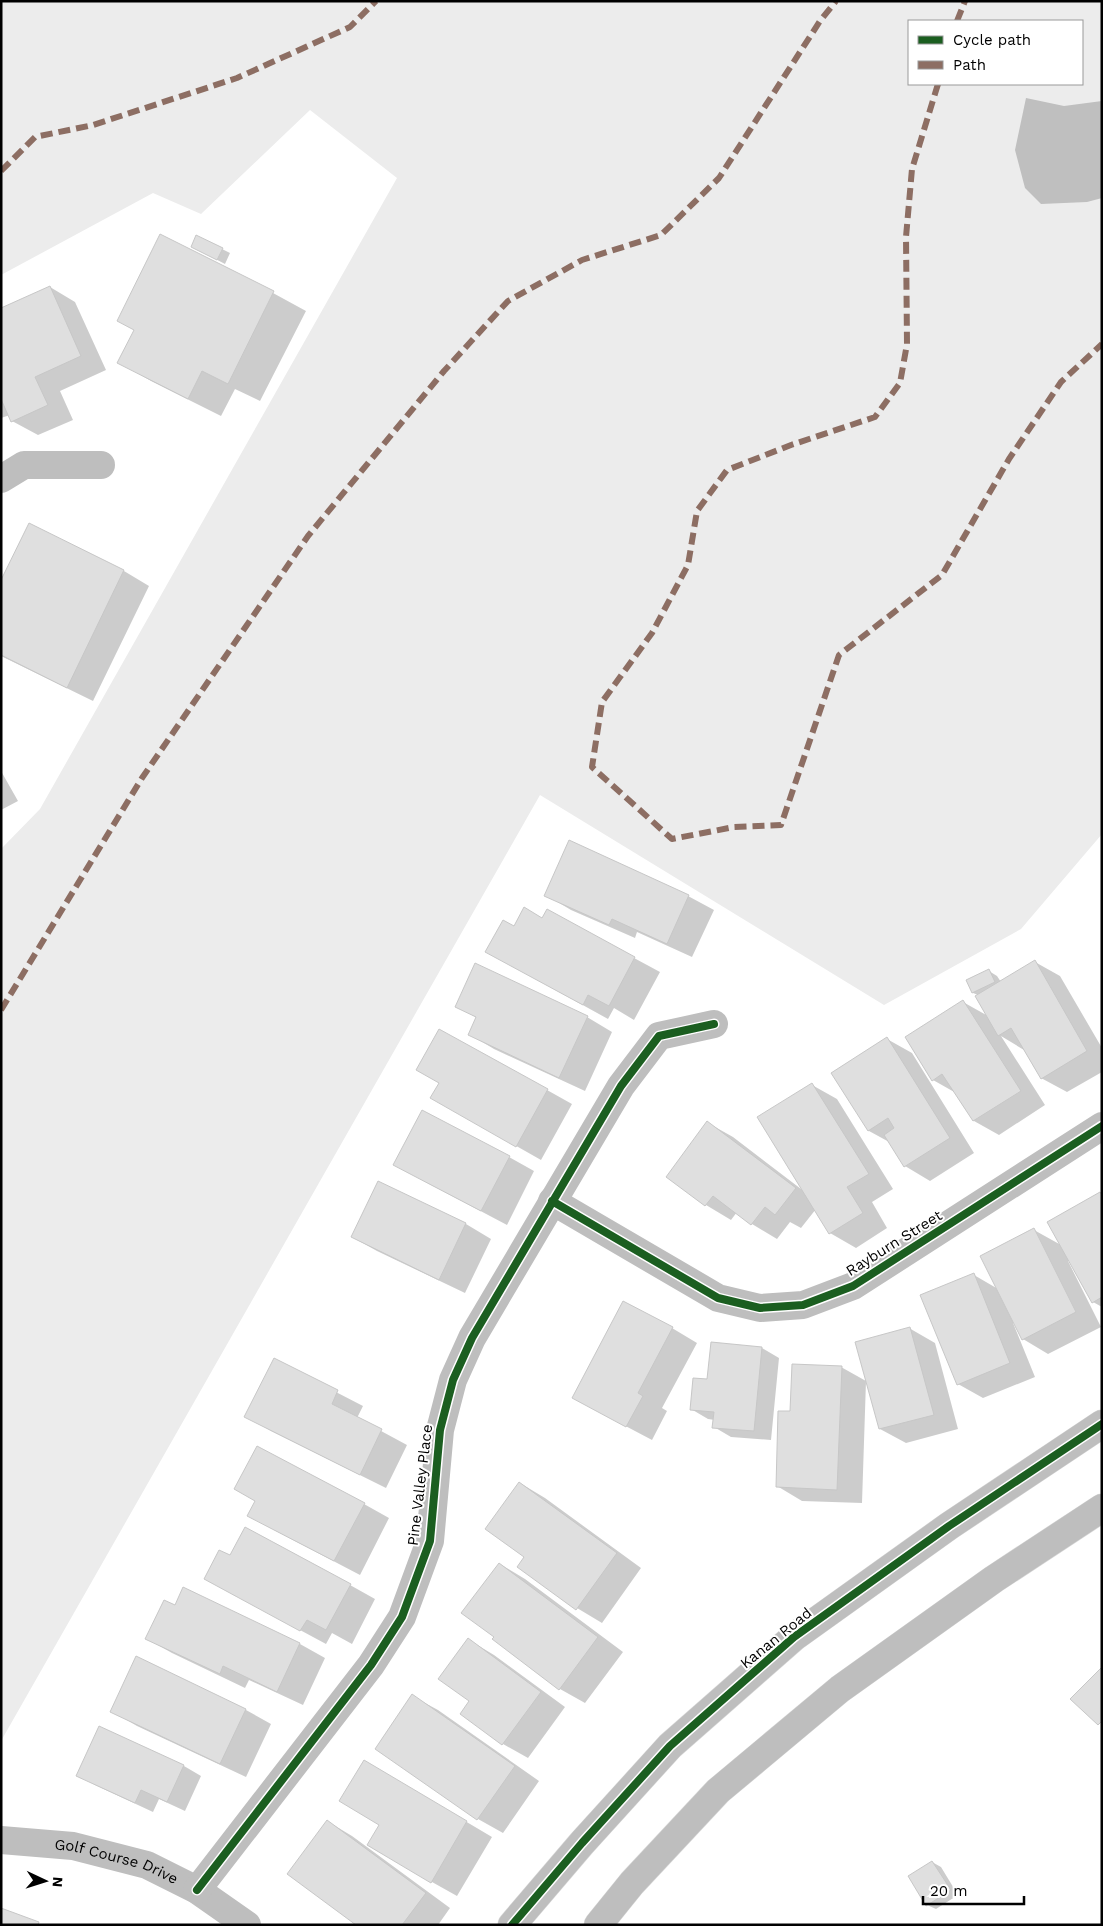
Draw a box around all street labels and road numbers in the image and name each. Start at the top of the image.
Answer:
street label: Rayburn Street [843,1206,946,1280]
street label: Pine Valley Place [404,1423,436,1547]
street label: Kanan Road [737,1604,815,1672]
street label: Golf Course Drive [54,1836,181,1888]

